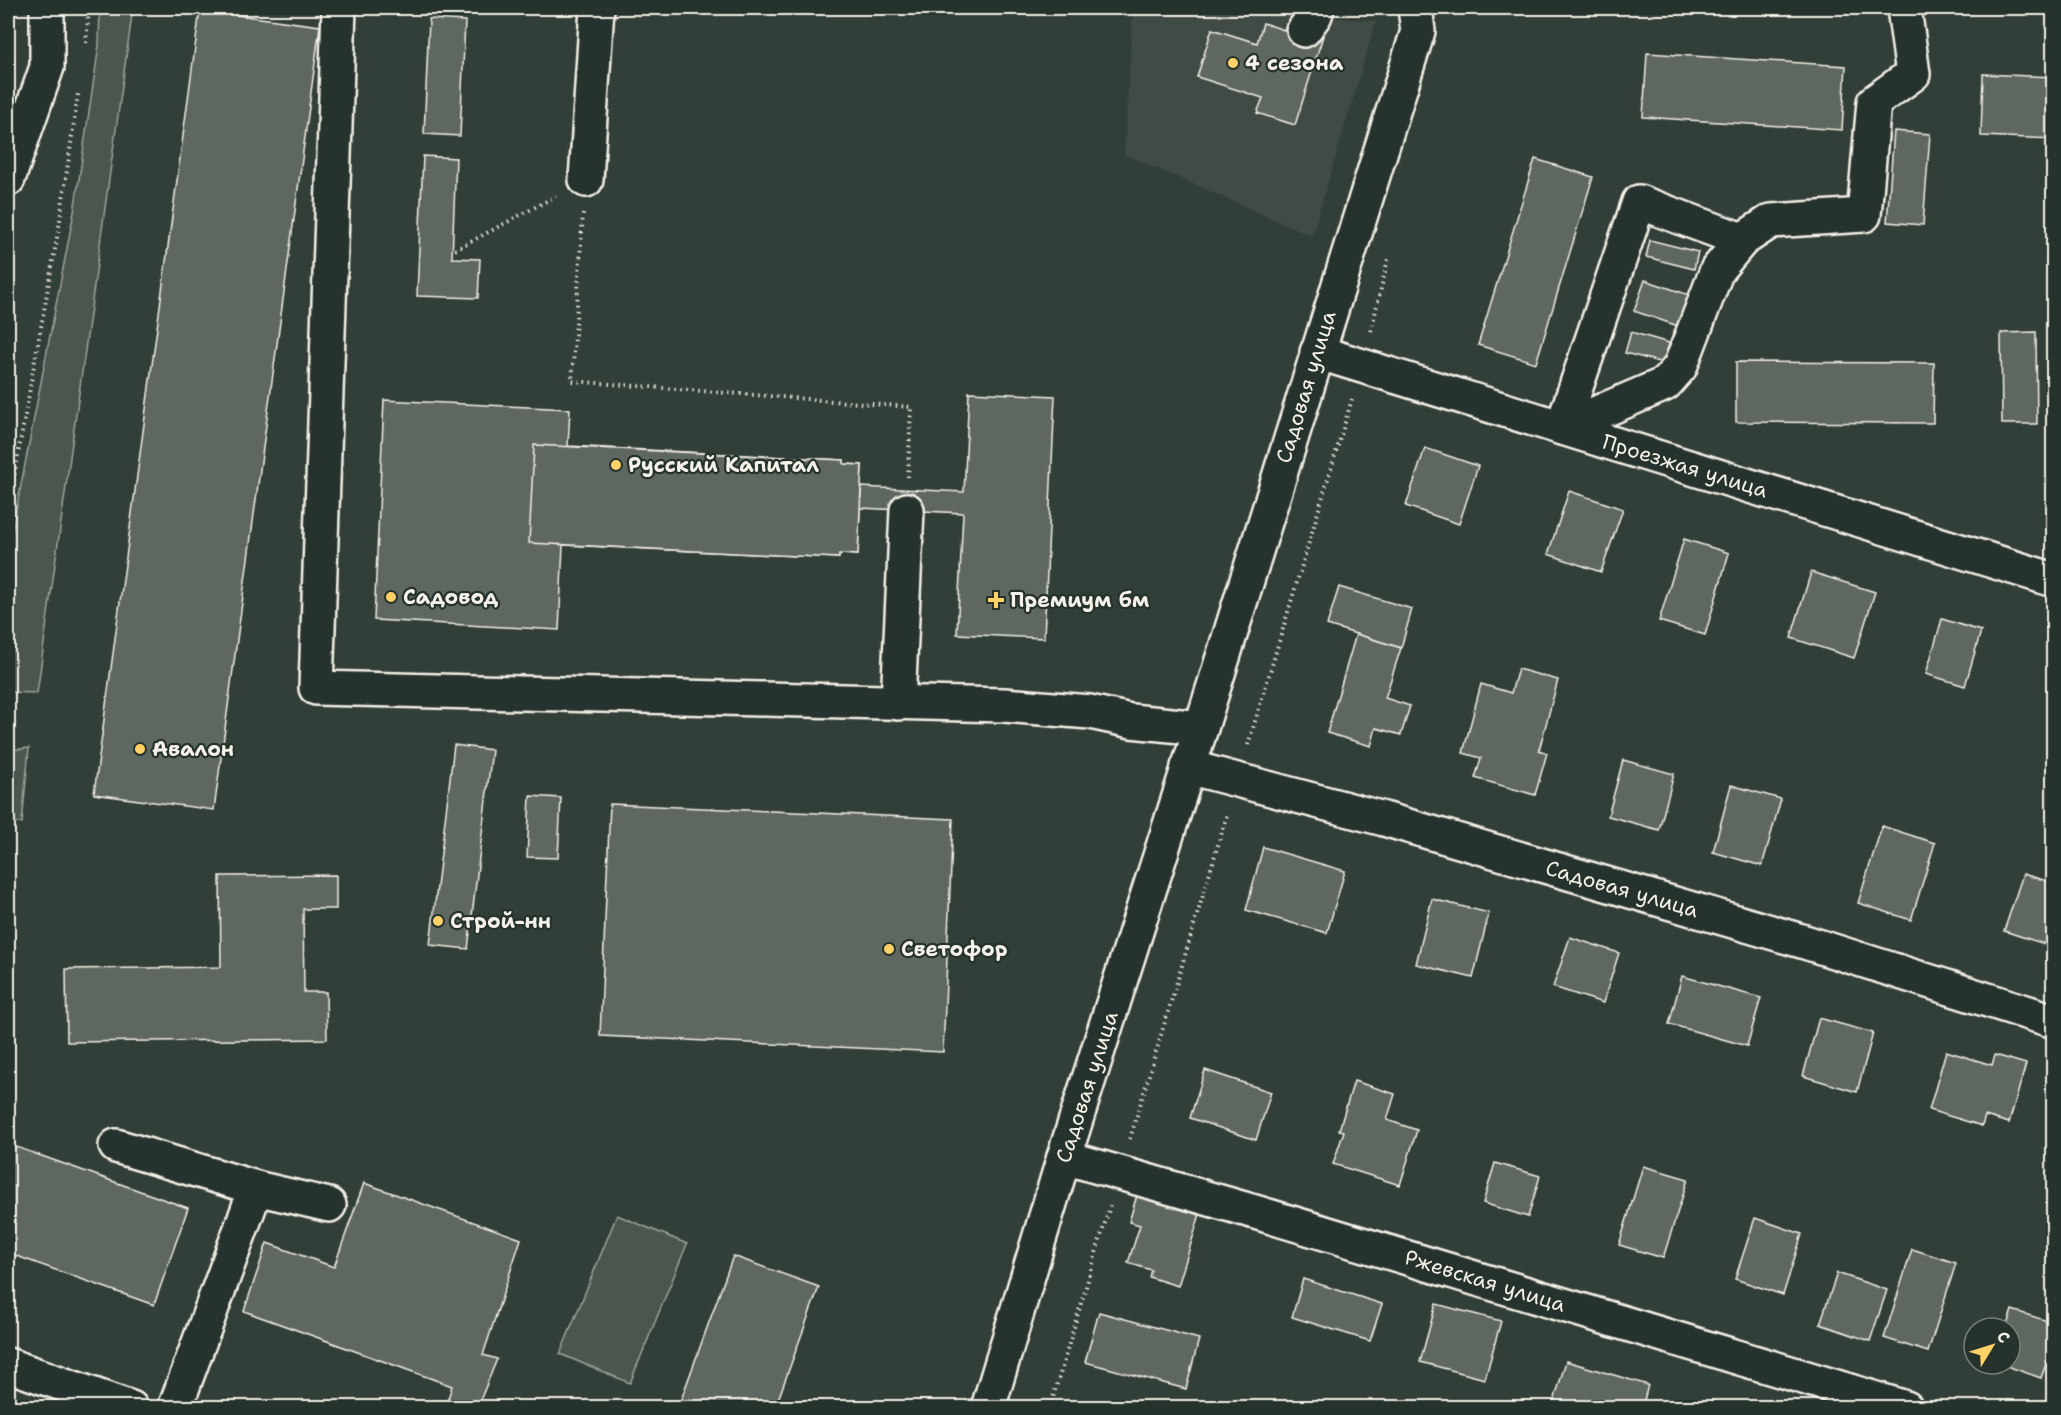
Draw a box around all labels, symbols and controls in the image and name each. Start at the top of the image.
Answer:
place label: 4 сезона [1245,49,1344,77]
marker: 4 сезона [1226,56,1240,70]
street label: Садовая улица [1270,307,1342,467]
street label: Проезжая улица [1599,428,1771,504]
place label: Русский Капитал [628,451,819,479]
marker: Русский Капитал [609,458,623,472]
place label: Садовод [403,583,498,611]
place label: Премиум бм [1010,586,1150,614]
marker: Садовод [384,590,398,604]
marker: Премиум бм [987,591,1005,609]
place label: Авалон [152,735,234,763]
marker: Авалон [133,742,147,756]
street label: Садовая улица [1542,854,1702,924]
place label: Строй-нн [450,907,551,935]
marker: Строй-нн [431,914,445,928]
place label: Светофор [901,935,1007,963]
marker: Светофор [882,942,896,956]
street label: Садовая улица [1049,1008,1125,1166]
street label: Ржевская улица [1401,1243,1569,1319]
north arrow [1962,1316,2022,1376]
text: С [1992,1327,2015,1348]

